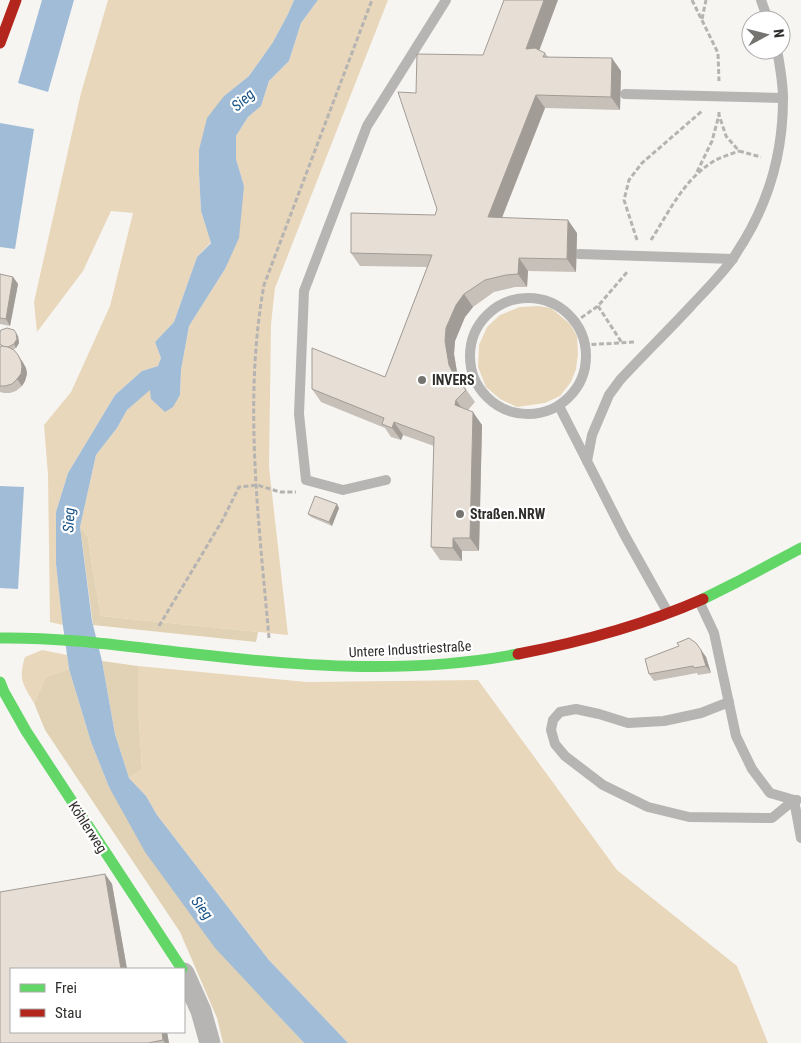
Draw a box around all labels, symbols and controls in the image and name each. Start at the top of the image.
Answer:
north arrow [741,10,791,60]
text: N [770,28,787,39]
water label: Sieg [228,85,258,115]
place label: INVERS [432,372,475,388]
marker: INVERS [416,374,428,386]
place label: Straßen.NRW [470,506,546,522]
water label: Sieg [59,507,79,533]
marker: Straßen.NRW [454,508,466,520]
street label: Untere Industriestraße [348,638,472,660]
street label: Köhlerweg [66,798,110,856]
water label: Sieg [187,893,217,923]
legend [10,968,185,1033]
text: Frei [55,979,77,997]
text: Stau [55,1004,82,1022]

